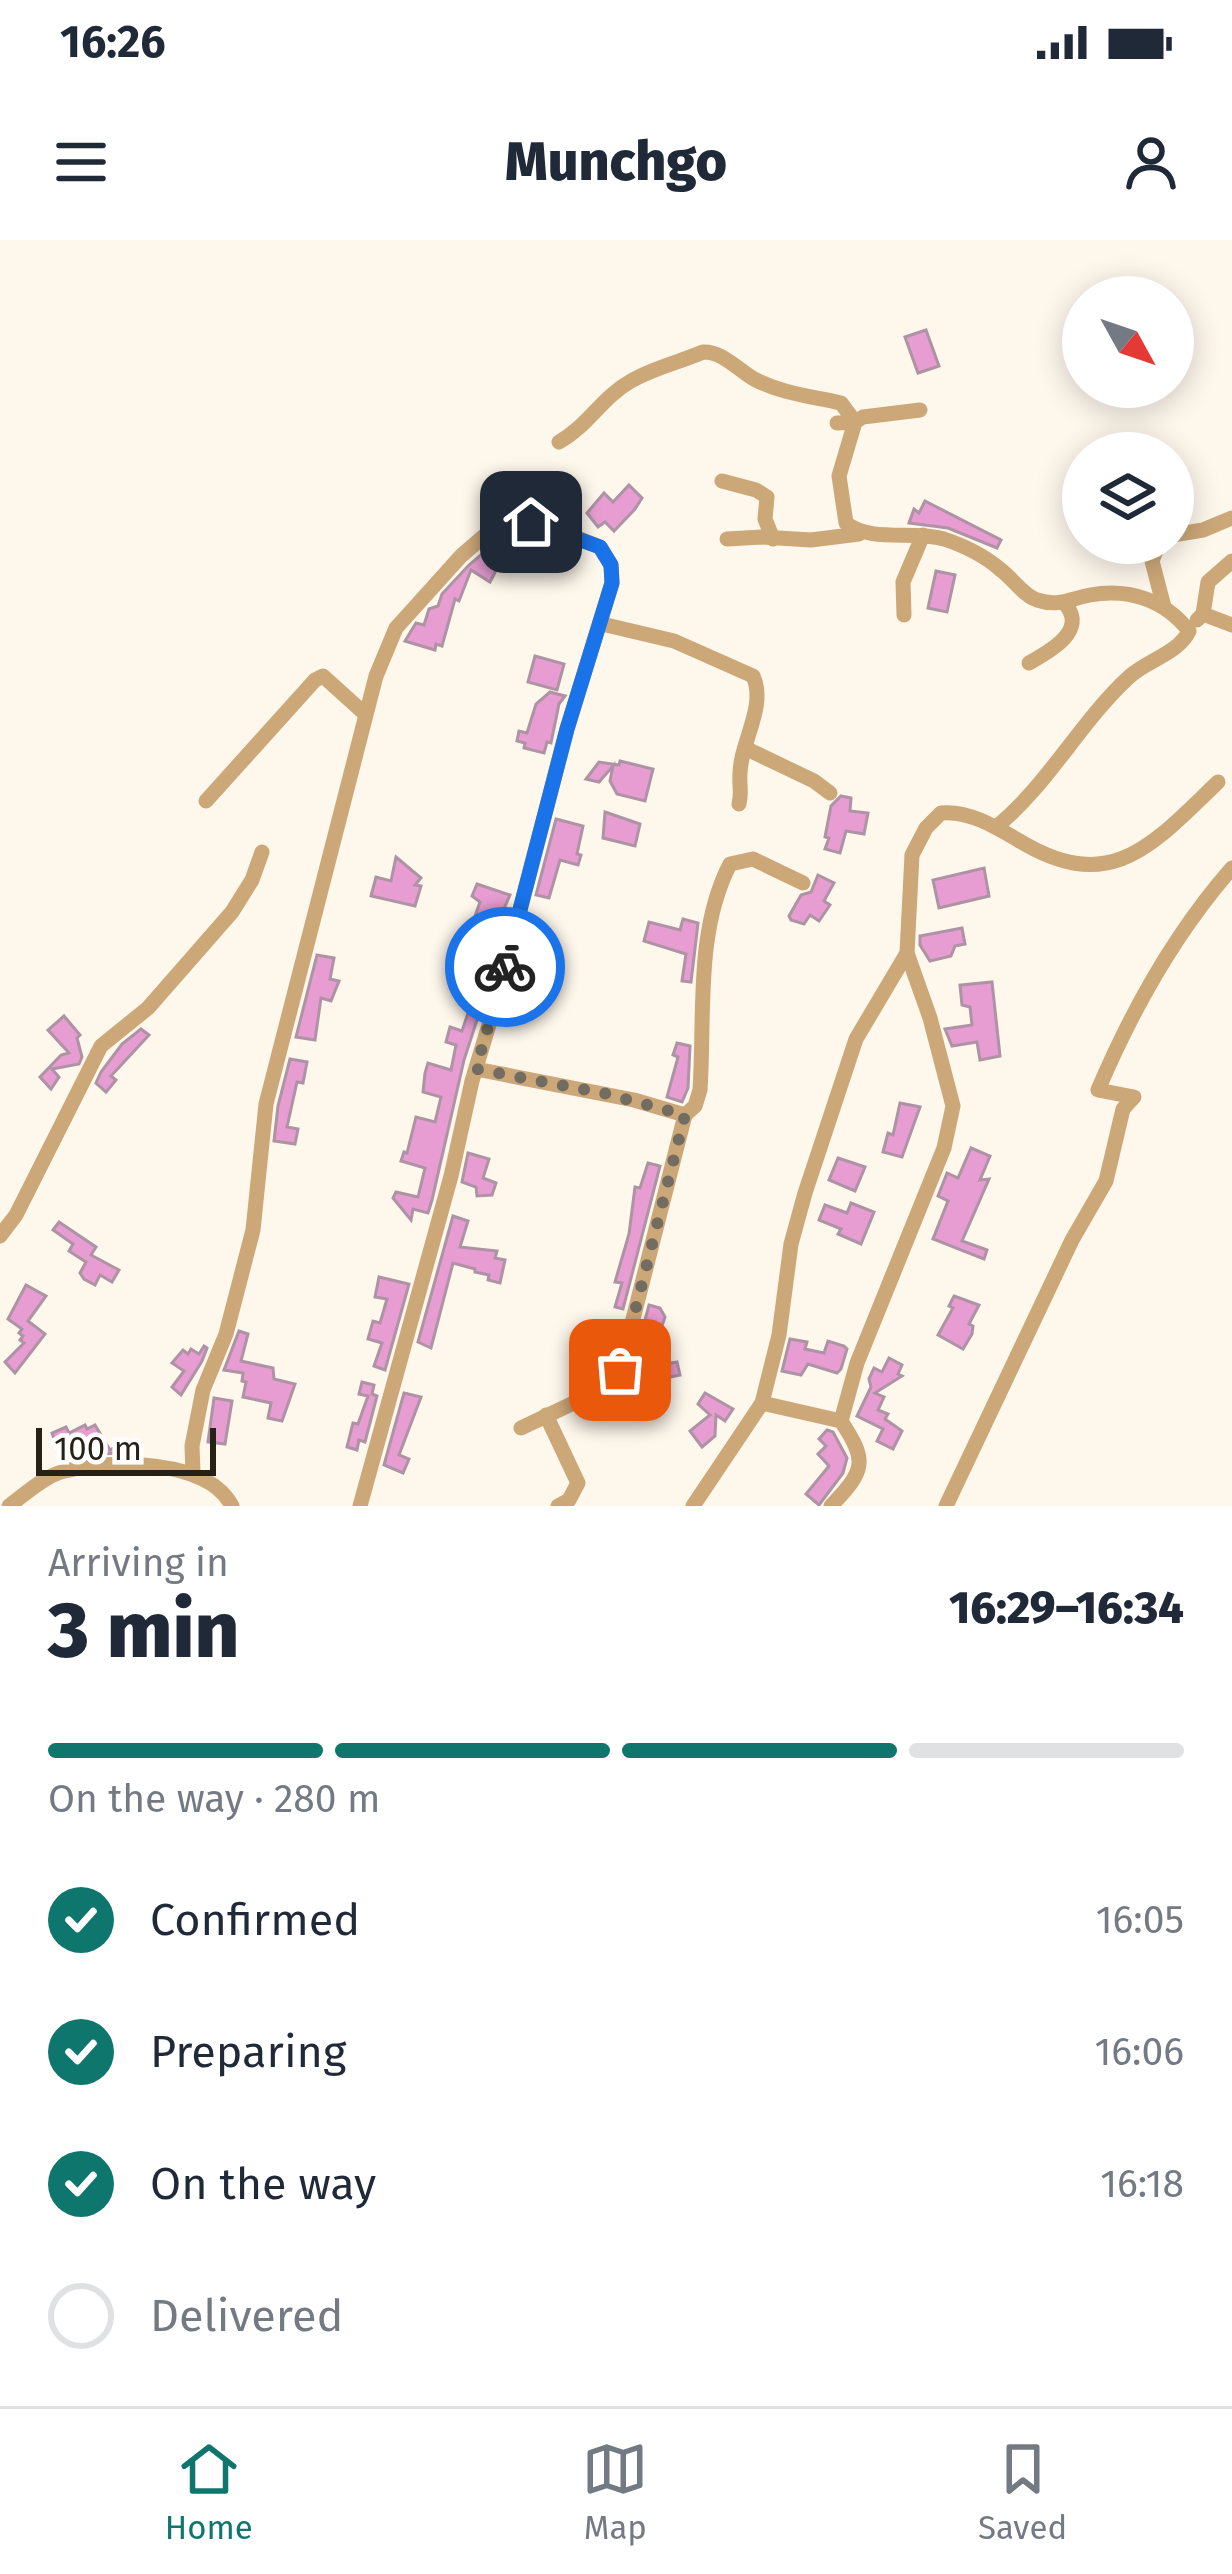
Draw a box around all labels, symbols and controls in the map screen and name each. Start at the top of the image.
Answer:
text: 16:26 [60,15,166,69]
icon: menu [48,129,114,195]
icon: person [1118,129,1184,195]
text: Munchgo [505,130,727,194]
north arrow [1062,276,1194,408]
map controls [1062,276,1194,564]
button: layers [1062,432,1194,564]
pin [480,471,582,573]
icon: home [498,489,564,555]
courier [445,907,565,1027]
icon: bike [472,934,538,1000]
pin [569,1319,671,1421]
icon: bag [587,1337,653,1403]
scale bar [36,1422,216,1475]
text: 100 m [54,1429,142,1469]
text: Arriving in [48,1540,229,1586]
text: 16:29–16:34 [949,1581,1184,1635]
text: 3 min [48,1584,239,1678]
text: On the way · 280 m [48,1776,380,1822]
icon: check [48,1887,114,1953]
text: Confirmed [150,1893,360,1947]
text: 16:05 [1096,1897,1184,1943]
icon: check [48,2019,114,2085]
text: Preparing [150,2025,346,2079]
text: 16:06 [1094,2029,1184,2075]
icon: check [48,2151,114,2217]
text: On the way [150,2157,376,2211]
text: 16:18 [1100,2161,1184,2207]
text: Delivered [150,2289,343,2343]
tab: Home [165,2436,253,2548]
tab: Map [582,2436,648,2548]
tab: Saved [978,2436,1067,2548]

